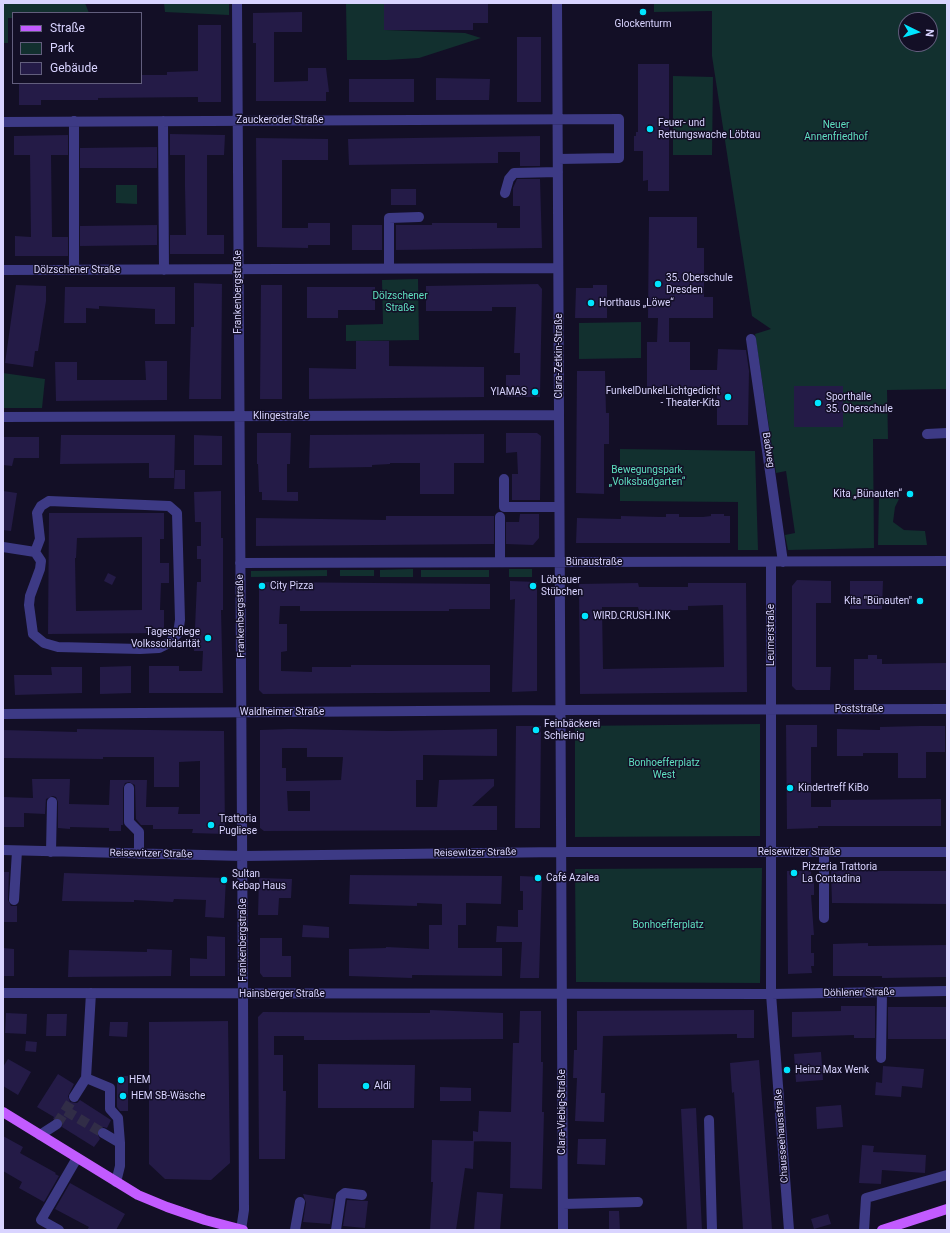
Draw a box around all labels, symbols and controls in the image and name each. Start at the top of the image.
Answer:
marker: Glockenturm [638,7,648,17]
legend [12,12,142,84]
north arrow [898,12,938,52]
place label: Glockenturm [615,18,671,30]
text: Straße [50,21,85,35]
text: N [923,29,936,37]
text: Park [50,41,74,55]
text: Gebäude [50,61,98,75]
street label: Zauckeroder Straße [236,114,324,126]
place label: Feuer- und Rettungswache Löbtau [658,117,760,140]
park label: Neuer Annenfriedhof [804,119,868,142]
marker: Feuer- und Rettungswache Löbtau [645,124,655,134]
street label: Frankenbergstraße [232,250,244,334]
street label: Dölzschener Straße [34,264,120,276]
place label: 35. Oberschule Dresden [666,272,733,296]
marker: 35. Oberschule Dresden [653,279,663,289]
park label: Dölzschener Straße [372,290,428,314]
place label: Horthaus „Löwe“ [599,297,674,309]
marker: Horthaus „Löwe“ [586,298,596,308]
street label: Clara-Zetkin-Straße [553,313,565,399]
place label: FunkelDunkelLichtgedicht - Theater-Kita [606,385,720,408]
place label: YIAMAS [490,386,527,398]
marker: YIAMAS [530,387,540,397]
place label: Sporthalle 35. Oberschule [826,391,893,414]
marker: FunkelDunkelLichtgedicht - Theater-Kita [723,392,733,402]
marker: Sporthalle 35. Oberschule [813,398,823,408]
street label: Klingestraße [253,410,309,422]
street label: Badweg [759,431,777,469]
park label: Bewegungspark „Volksbadgarten“ [609,464,685,488]
place label: Kita „Bünauten“ [833,488,902,500]
marker: Kita „Bünauten“ [905,489,915,499]
street label: Bünaustraße [566,556,622,568]
street label: Frankenbergstraße [234,574,248,658]
place label: Löbtauer Stübchen [541,574,583,598]
place label: City Pizza [270,580,314,592]
marker: City Pizza [257,581,267,591]
marker: Löbtauer Stübchen [528,581,538,591]
place label: Kita "Bünauten" [844,595,912,607]
marker: Kita "Bünauten" [915,596,925,606]
street label: Leumerstraße [765,604,777,666]
place label: WIRD.CRUSH.INK [593,610,670,622]
marker: WIRD.CRUSH.INK [580,611,590,621]
place label: Tagespflege Volkssolidarität [131,626,200,650]
marker: Tagespflege Volkssolidarität [203,633,213,643]
street label: Poststraße [835,703,883,715]
street label: Waldheimer Straße [240,706,324,718]
place label: Feinbäckerei Schleinig [544,718,600,742]
marker: Feinbäckerei Schleinig [531,725,541,735]
park label: Bonhoefferplatz West [628,757,700,780]
place label: Kindertreff KiBo [798,782,869,794]
marker: Kindertreff KiBo [785,783,795,793]
place label: Trattoria Pugliese [219,813,257,836]
marker: Trattoria Pugliese [206,820,216,830]
street label: Reisewitzer Straße [434,846,516,860]
street label: Reisewitzer Straße [758,846,840,858]
street label: Reisewitzer Straße [110,847,192,861]
place label: Pizzeria Trattoria La Contadina [802,861,877,884]
place label: Sultan Kebap Haus [232,868,286,892]
marker: Pizzeria Trattoria La Contadina [789,868,799,878]
place label: Café Azalea [546,872,599,884]
marker: Café Azalea [533,873,543,883]
marker: Sultan Kebap Haus [219,875,229,885]
street label: Frankenbergstraße [237,898,249,982]
park label: Bonhoefferplatz [632,919,704,931]
street label: Döhlener Straße [823,986,895,1000]
street label: Hainsberger Straße [239,988,325,1000]
place label: Heinz Max Wenk [795,1064,869,1076]
marker: Heinz Max Wenk [782,1065,792,1075]
street label: Clara-Viebig-Straße [556,1069,568,1155]
place label: HEM [129,1074,151,1086]
marker: HEM [116,1075,126,1085]
place label: Aldi [374,1080,391,1092]
marker: Aldi [361,1081,371,1091]
street label: Chausseehausstraße [773,1089,791,1183]
place label: HEM SB-Wäsche [131,1090,205,1102]
marker: HEM SB-Wäsche [118,1091,128,1101]

